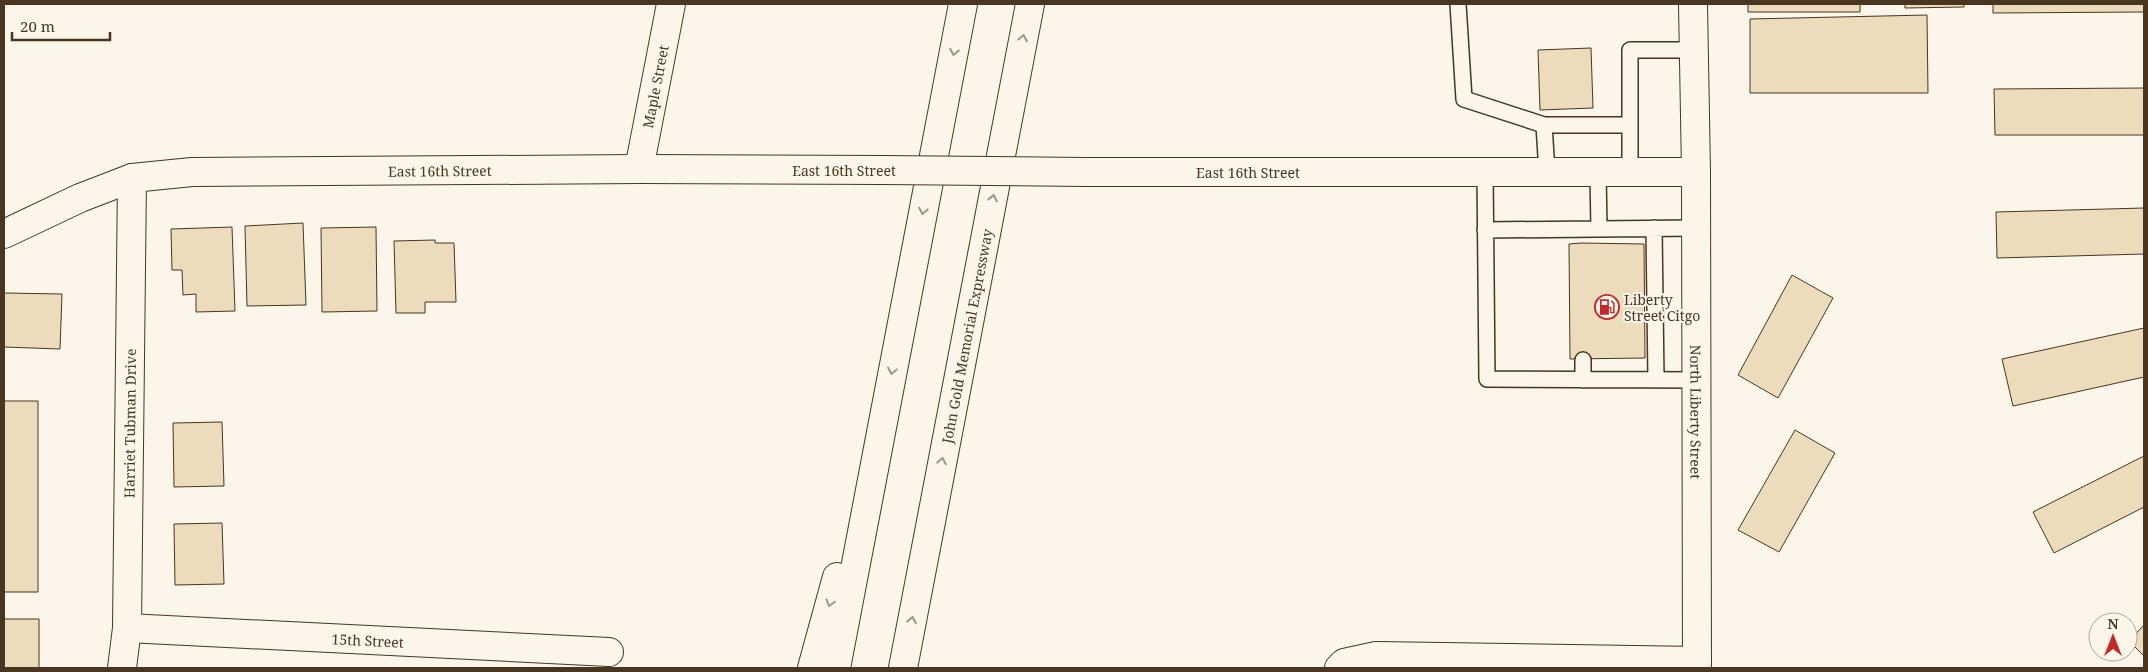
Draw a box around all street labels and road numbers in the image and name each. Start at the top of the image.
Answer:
street label: Maple Street [638,43,672,130]
street label: East 16th Street [388,160,492,180]
street label: East 16th Street [792,161,896,180]
street label: East 16th Street [1196,163,1300,182]
street label: John Gold Memorial Expressway [936,227,996,446]
street label: North Liberty Street [1687,345,1706,479]
street label: Harriet Tubman Drive [119,348,140,498]
street label: 15th Street [331,629,404,651]

